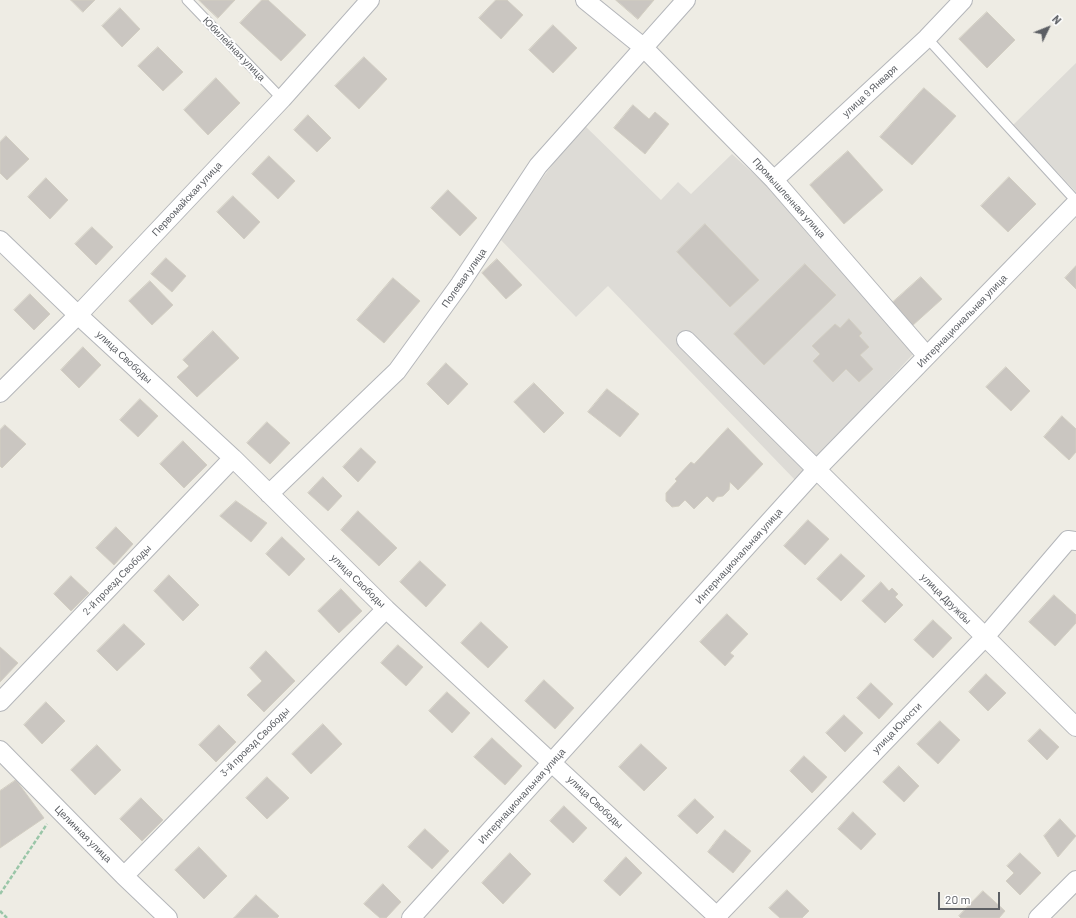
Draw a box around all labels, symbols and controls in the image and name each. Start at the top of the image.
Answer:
north arrow [1028,8,1068,48]
text: N [1050,12,1064,27]
street label: Юбилейная улица [200,14,268,84]
street label: улица 9 Января [840,62,900,120]
street label: Промышленная улица [750,156,828,240]
street label: Первомайская улица [149,159,225,239]
street label: Полевая улица [439,246,489,310]
street label: Интернациональная улица [914,272,1010,370]
street label: улица Свободы [94,328,154,386]
street label: Интернациональная улица [693,506,785,606]
street label: 2-й проезд Свободы [80,542,154,618]
street label: улица Свободы [328,552,388,610]
street label: улица Дружбы [918,571,974,627]
street label: улица Юности [870,700,924,756]
street label: 3-й проезд Свободы [218,705,292,779]
street label: Интернациональная улица [476,746,568,846]
street label: улица Свободы [565,773,625,831]
street label: Целинная улица [52,803,114,865]
scale bar [940,884,1002,910]
text: 20 m [945,892,971,906]

